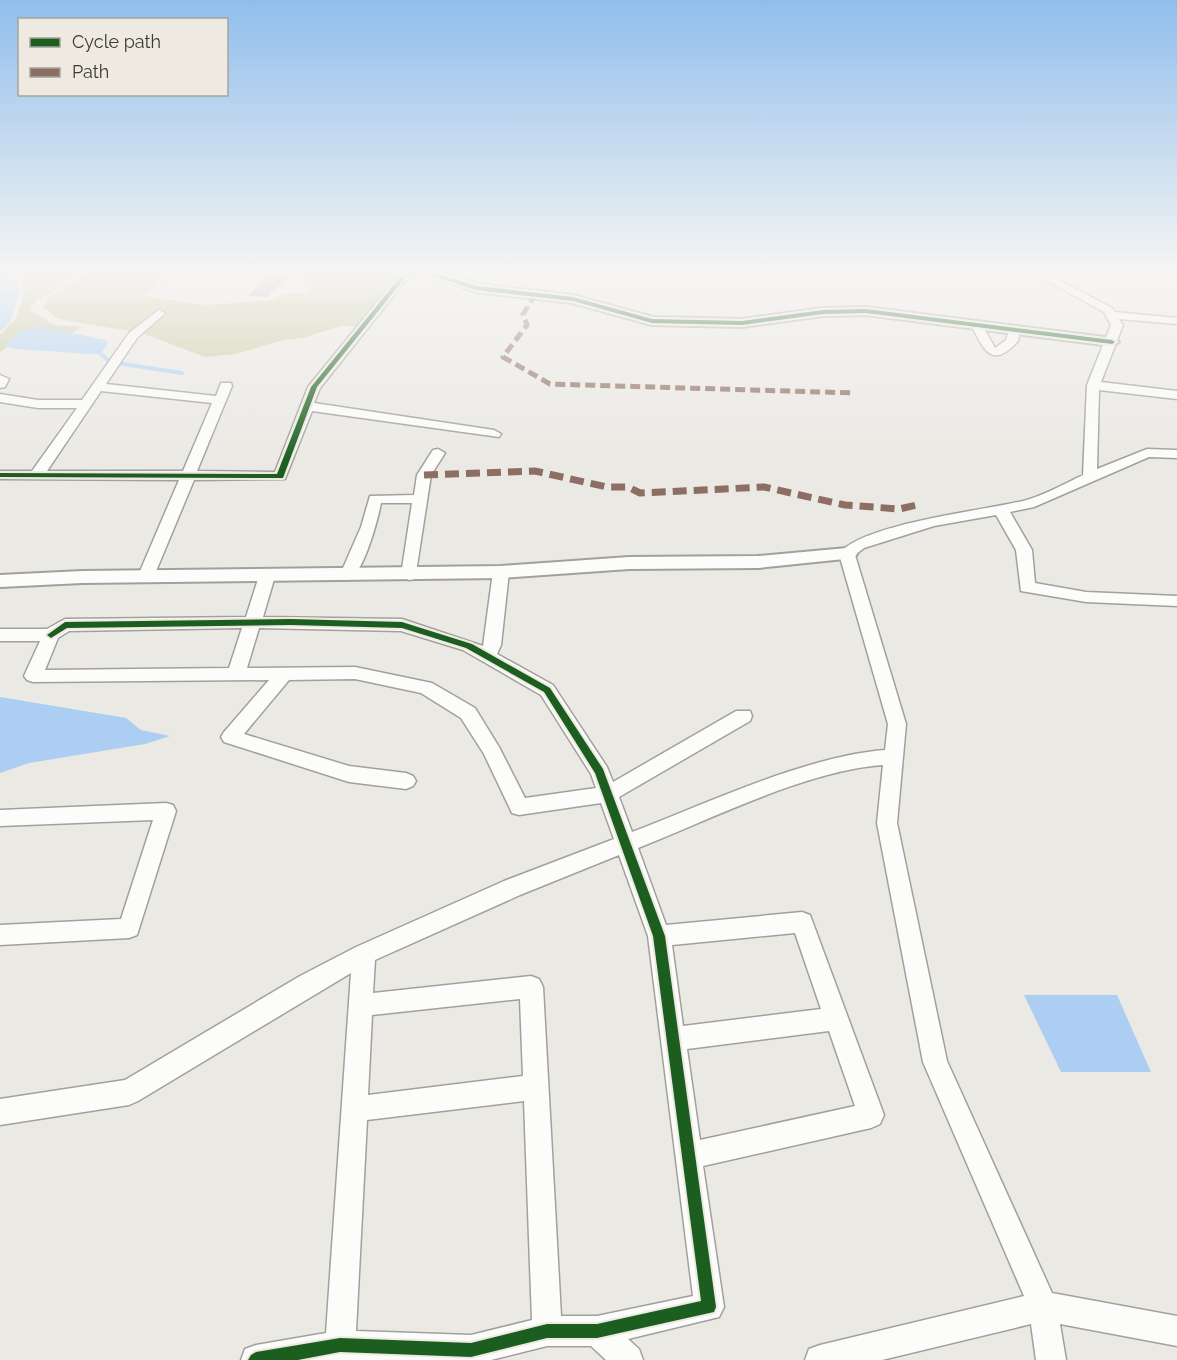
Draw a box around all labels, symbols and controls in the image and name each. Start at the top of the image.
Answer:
legend [18,18,228,96]
text: Cycle path [72,31,161,52]
text: Path [72,61,109,82]

